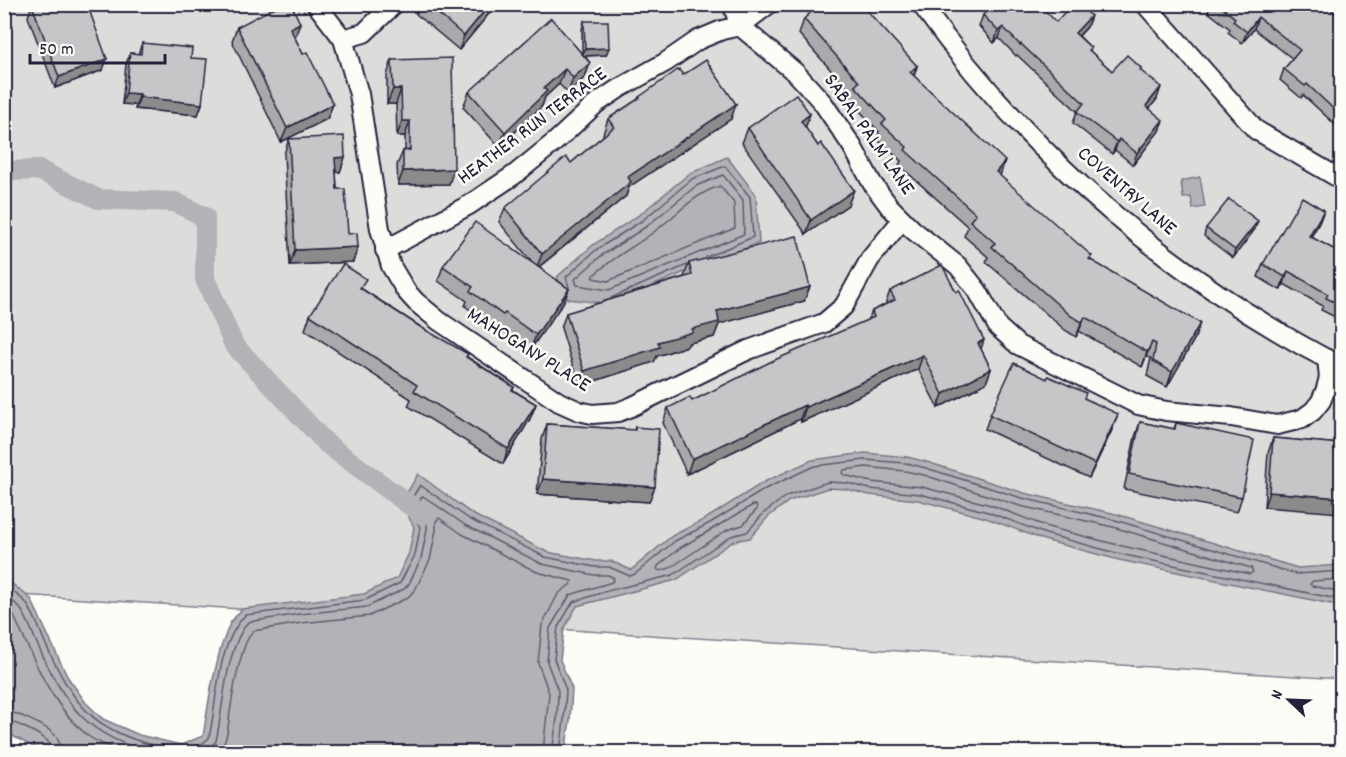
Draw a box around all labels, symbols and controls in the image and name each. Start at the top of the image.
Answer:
scale bar [30,27,165,65]
text: 50 m [39,38,74,63]
street label: HEATHER RUN TERRACE [452,60,615,193]
street label: SABAL PALM LANE [815,68,921,202]
street label: COVENTRY LANE [1070,140,1183,244]
street label: MAHOGANY PLACE [460,301,596,401]
north arrow [1259,670,1319,730]
text: N [1265,687,1290,703]

